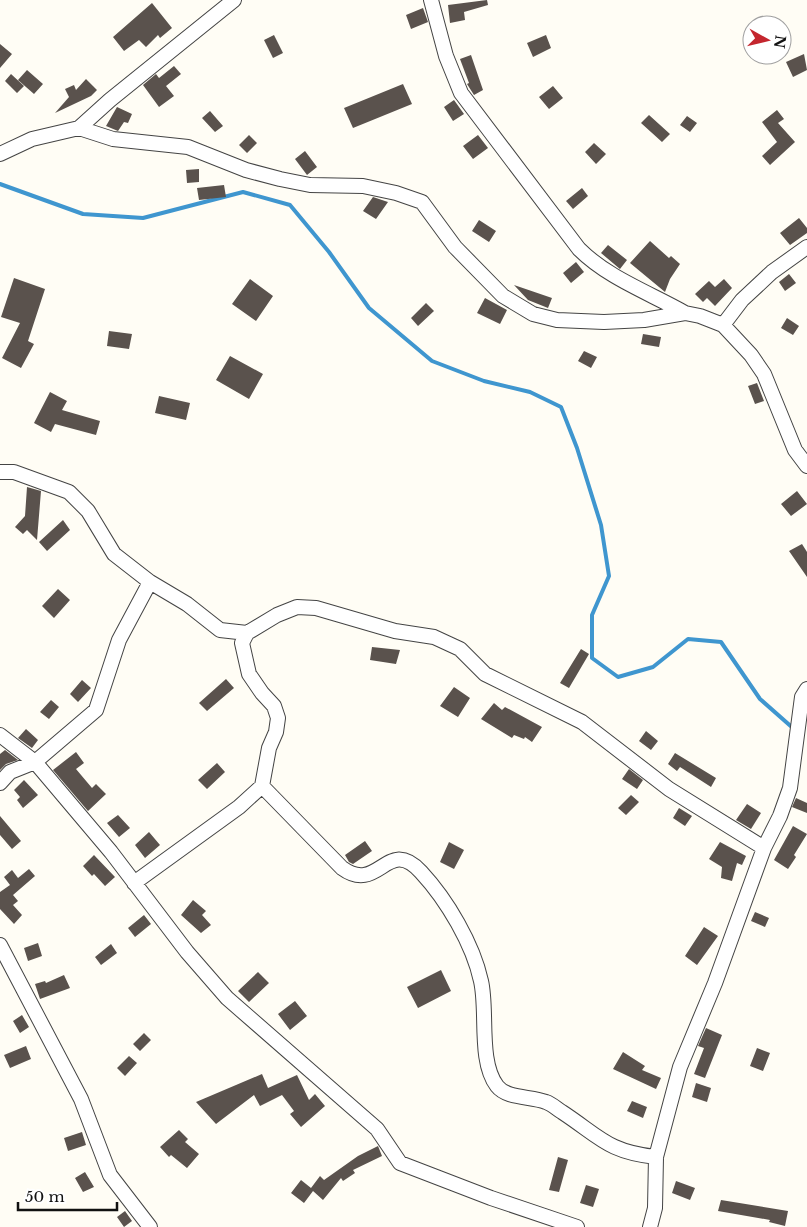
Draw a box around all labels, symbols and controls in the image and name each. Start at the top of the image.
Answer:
north arrow [742,15,792,65]
text: N [770,34,790,50]
scale bar [18,1180,116,1212]
text: 50 m [25,1187,65,1206]

